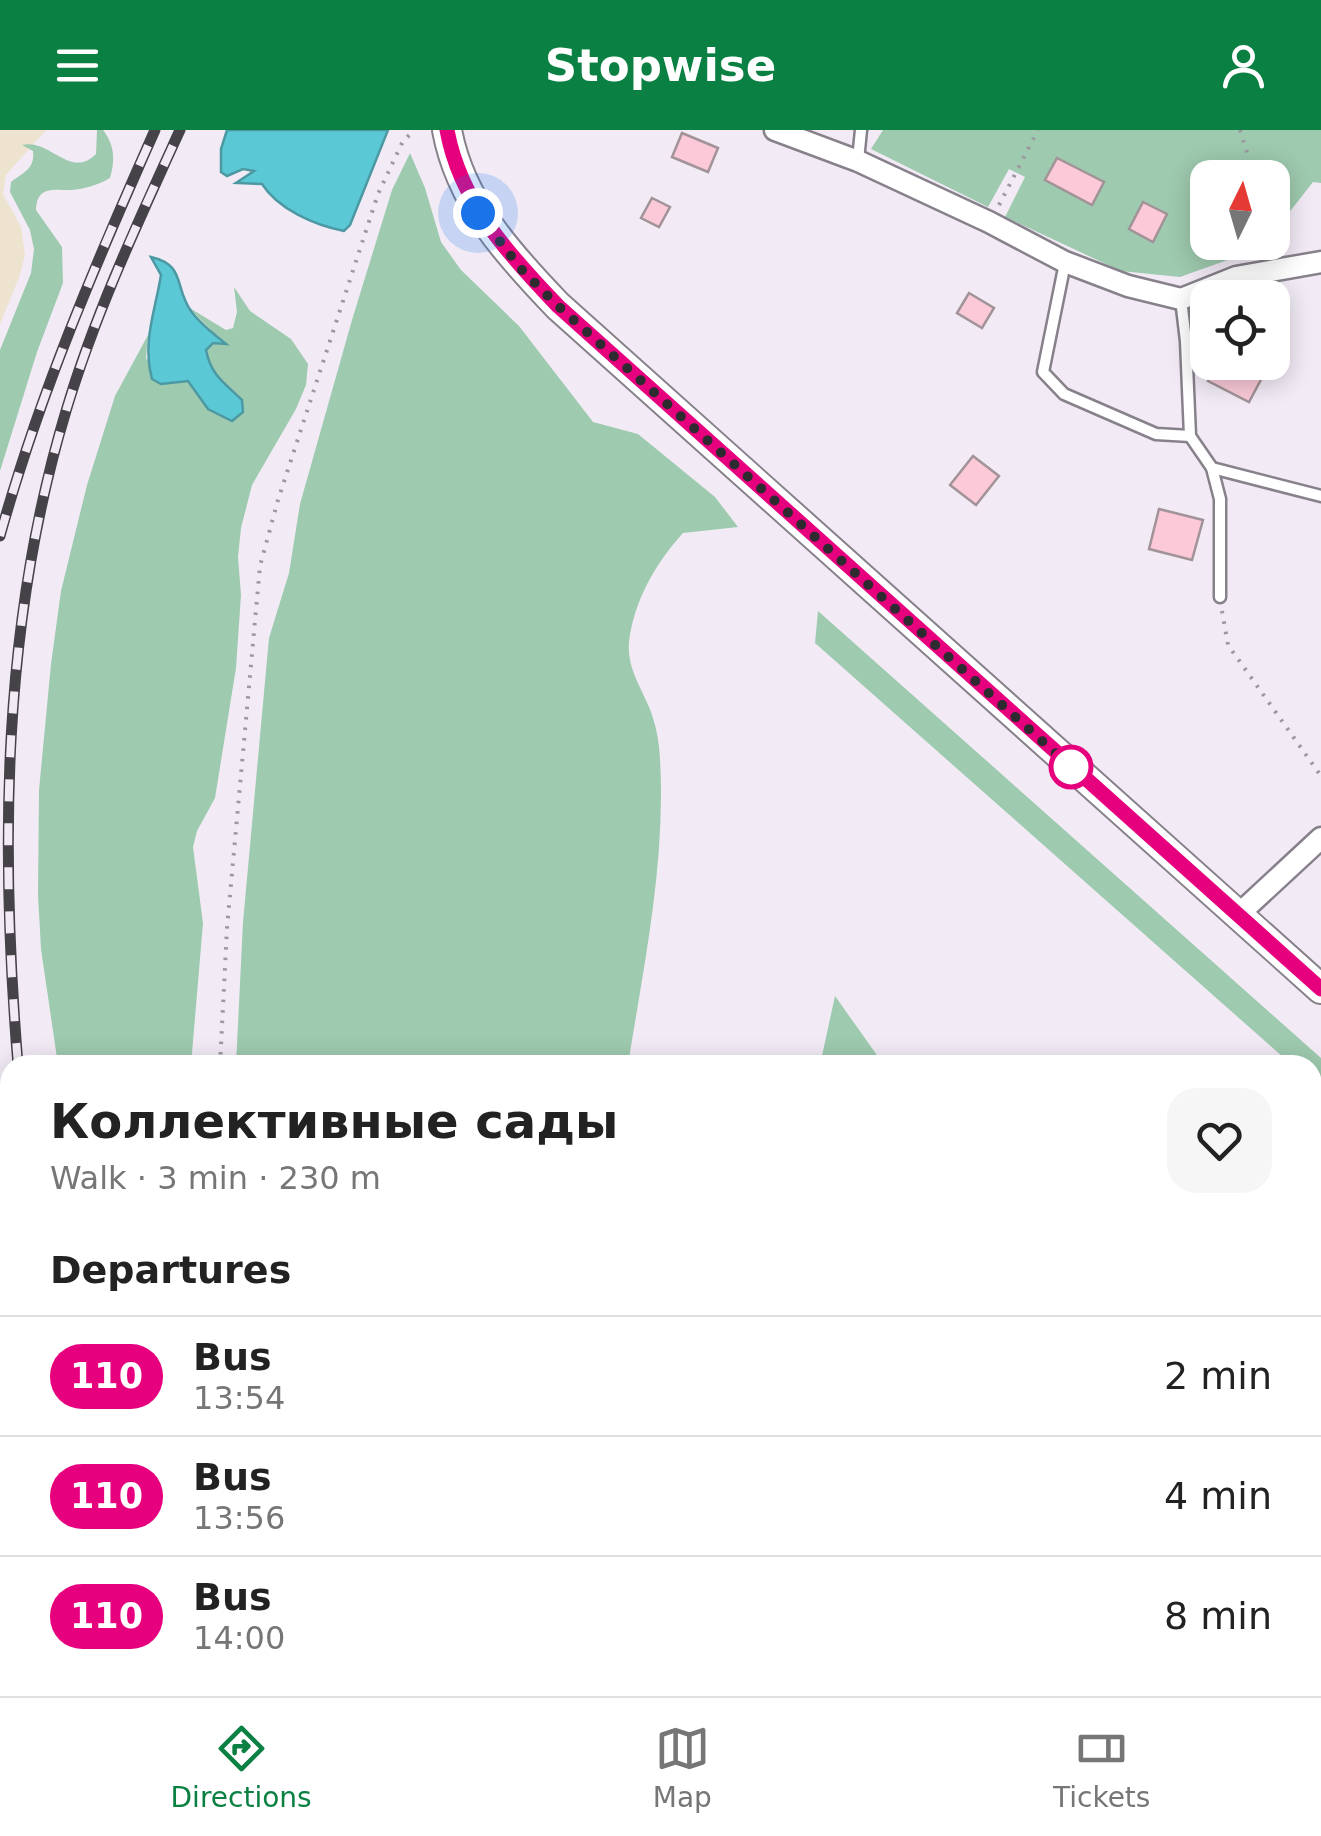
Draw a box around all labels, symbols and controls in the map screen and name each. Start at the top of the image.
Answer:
icon: menu [50,38,105,93]
icon: person [1216,38,1271,93]
text: Stopwise [545,39,776,92]
north arrow [1190,160,1290,260]
map controls [1190,160,1290,380]
your location [453,188,503,238]
button: locate [1190,280,1290,380]
unlabelled marker [1050,746,1092,788]
button: heart [1167,1088,1272,1193]
text: Коллективные сады [50,1093,618,1149]
text: Walk · 3 min · 230 m [50,1159,381,1197]
text: Departures [50,1248,291,1292]
text: Bus [193,1335,272,1379]
text: 2 min [1164,1354,1272,1398]
text: 110 [70,1356,143,1396]
text: 13:54 [193,1379,285,1417]
text: Bus [193,1455,272,1499]
text: 4 min [1164,1474,1272,1518]
text: 110 [70,1476,143,1516]
text: 13:56 [193,1499,285,1537]
text: Bus [193,1575,272,1619]
text: 8 min [1164,1594,1272,1638]
text: 110 [70,1596,143,1636]
text: 14:00 [193,1619,285,1657]
tab: Directions [171,1721,312,1814]
tab: Map [653,1721,712,1814]
tab: Tickets [1053,1721,1150,1814]

